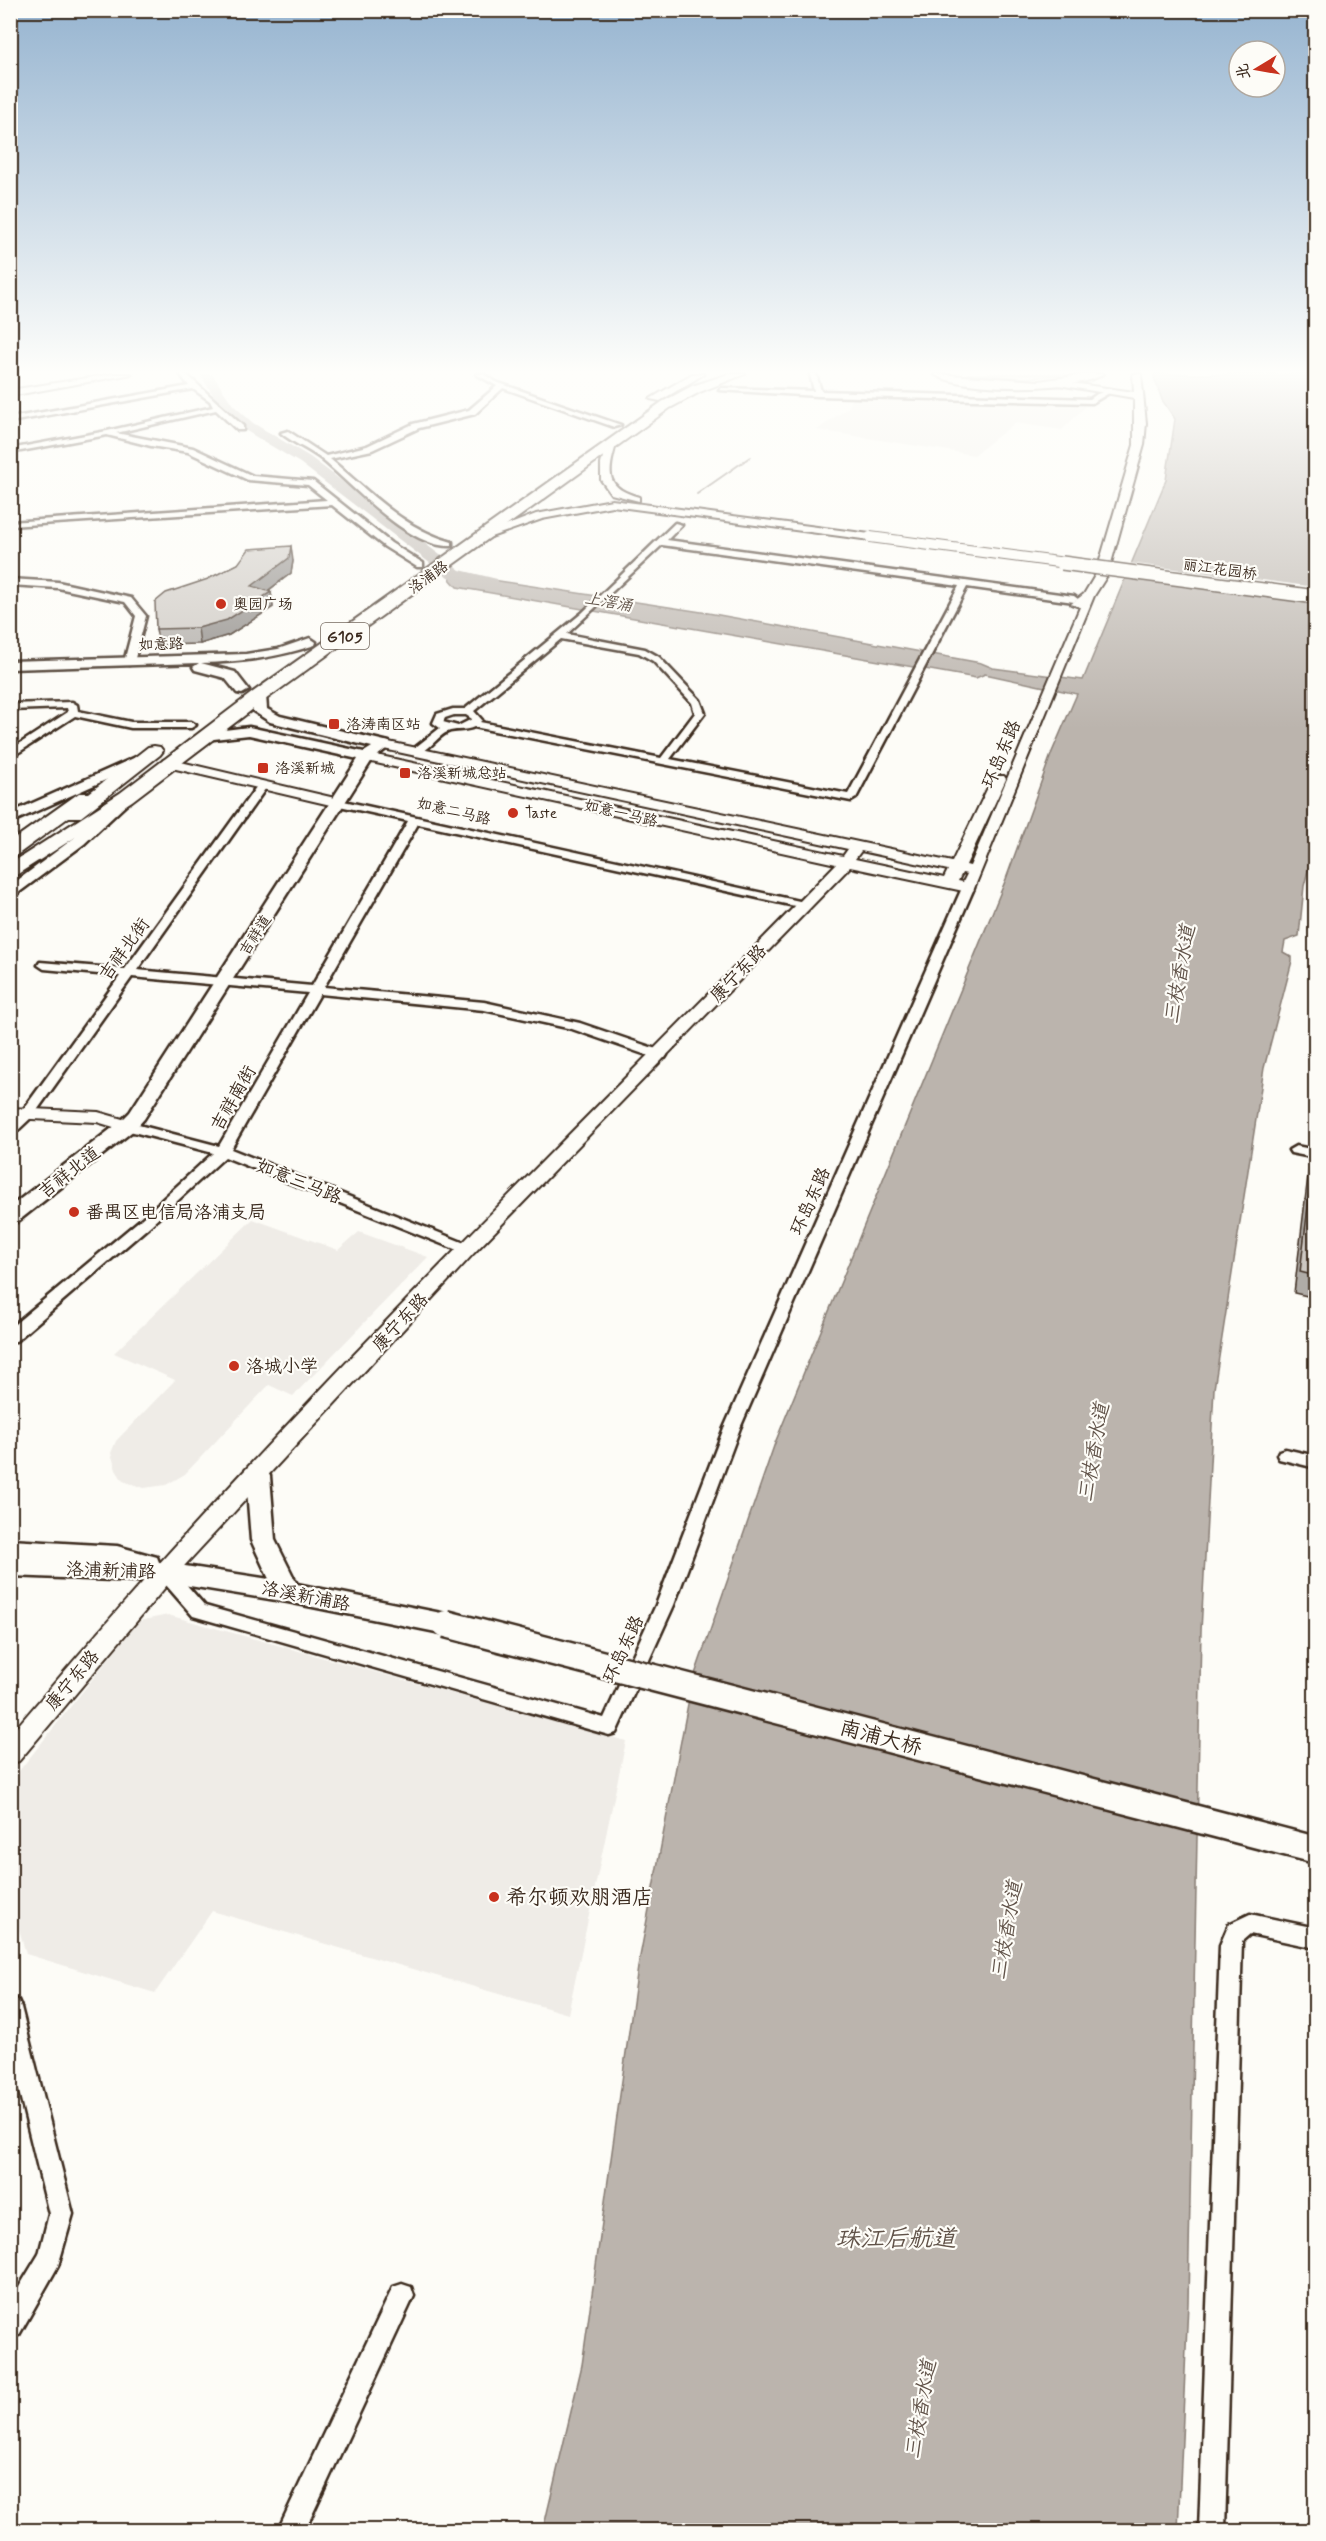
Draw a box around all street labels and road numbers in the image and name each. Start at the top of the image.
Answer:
street label: 丽江花园桥 [1181,555,1258,585]
street label: 洛浦路 [405,556,453,599]
road number: G105 [321,623,369,649]
street label: 如意路 [138,634,184,656]
street label: 环岛东路 [977,717,1027,792]
street label: 如意二马路 [415,794,493,830]
street label: 如意一马路 [582,796,660,832]
street label: 吉祥道 [235,911,276,960]
street label: 吉祥北街 [94,913,156,986]
street label: 康宁东路 [705,939,772,1008]
street label: 吉祥南街 [205,1061,262,1136]
street label: 吉祥北道 [34,1141,105,1204]
street label: 如意三马路 [252,1154,345,1210]
street label: 环岛东路 [785,1164,837,1239]
street label: 康宁东路 [367,1288,434,1357]
street label: 洛浦新浦路 [66,1557,156,1585]
street label: 洛溪新浦路 [259,1577,352,1617]
street label: 环岛东路 [598,1612,650,1687]
street label: 康宁东路 [40,1645,105,1716]
street label: 南浦大桥 [837,1714,925,1762]

